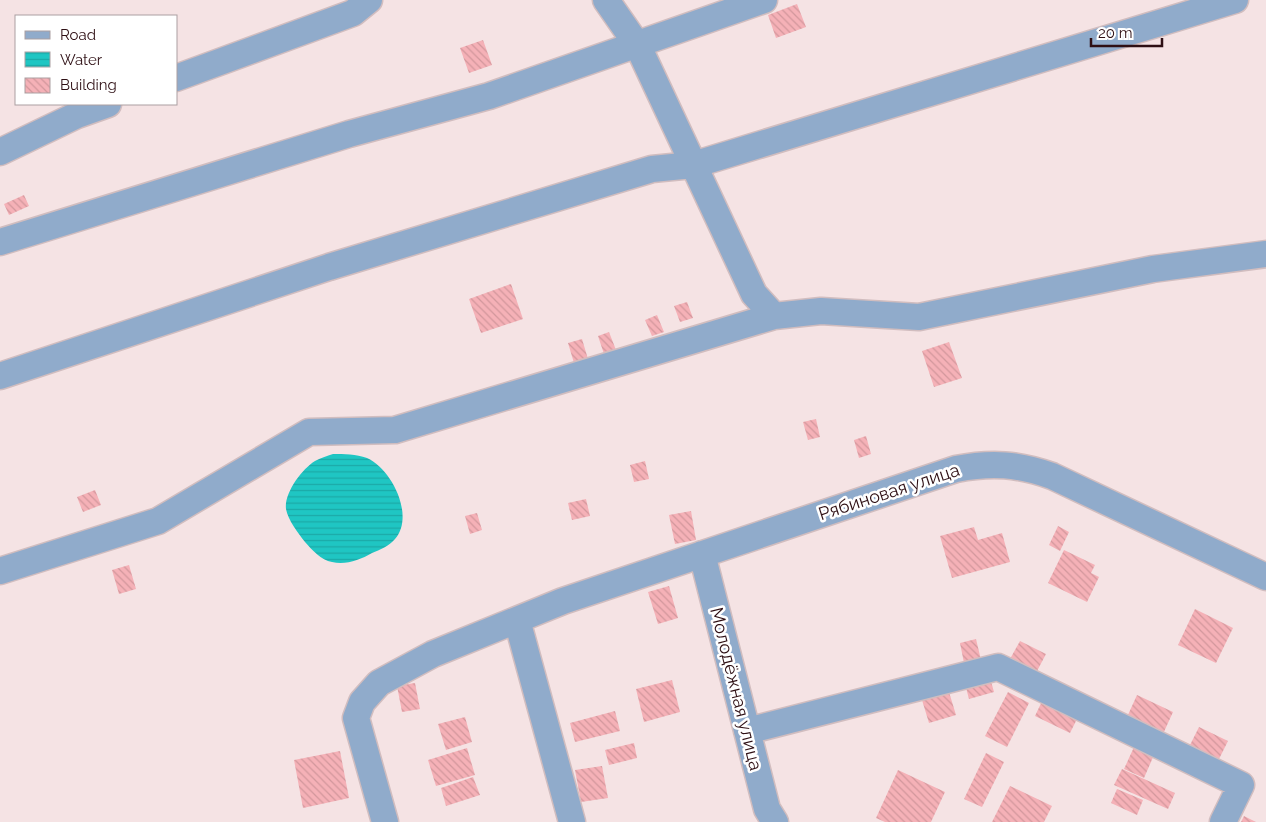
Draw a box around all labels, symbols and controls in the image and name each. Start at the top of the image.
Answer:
legend [15,15,178,105]
scale bar [1091,15,1162,47]
text: 20 m [1098,24,1133,42]
text: Road [60,26,96,44]
text: Water [60,51,103,69]
text: Building [60,76,117,94]
street label: Рябиновая улица [816,459,962,524]
street label: Молодёжная улица [706,605,767,773]

